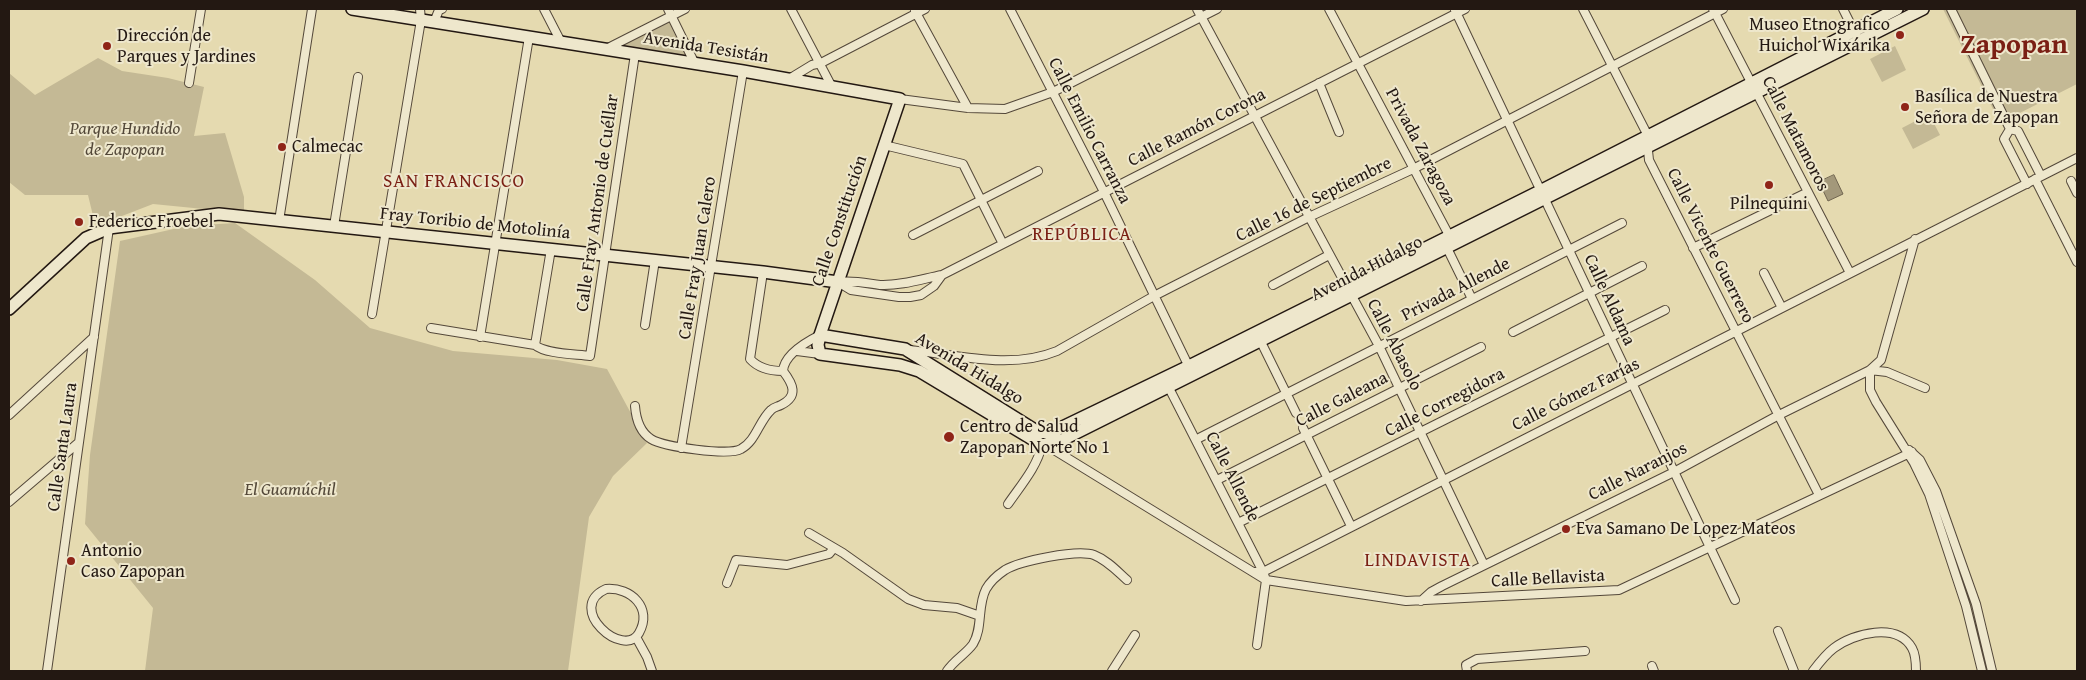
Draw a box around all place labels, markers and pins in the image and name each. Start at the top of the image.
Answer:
place label: Museo Etnografico Huichol Wixárika [1749,14,1890,56]
place label: Dirección de Parques y Jardines [117,25,256,68]
marker: Museo Etnografico Huichol Wixárika [1894,29,1906,41]
marker: Dirección de Parques y Jardines [101,40,113,52]
place label: Basílica de Nuestra Señora de Zapopan [1915,86,2059,128]
marker: Basílica de Nuestra Señora de Zapopan [1899,101,1911,113]
place label: Calmecac [292,136,363,158]
marker: Calmecac [276,141,288,153]
marker: Pilnequini [1763,179,1775,191]
place label: Pilnequini [1730,193,1808,215]
place label: Federico Froebel [89,211,214,233]
marker: Federico Froebel [73,216,85,228]
place label: Centro de Salud Zapopan Norte No 1 [960,416,1110,458]
marker: Centro de Salud Zapopan Norte No 1 [942,430,956,444]
place label: Eva Samano De Lopez Mateos [1576,518,1796,540]
marker: Eva Samano De Lopez Mateos [1560,523,1572,535]
place label: Antonio Caso Zapopan [81,540,185,582]
marker: Antonio Caso Zapopan [65,555,77,567]

